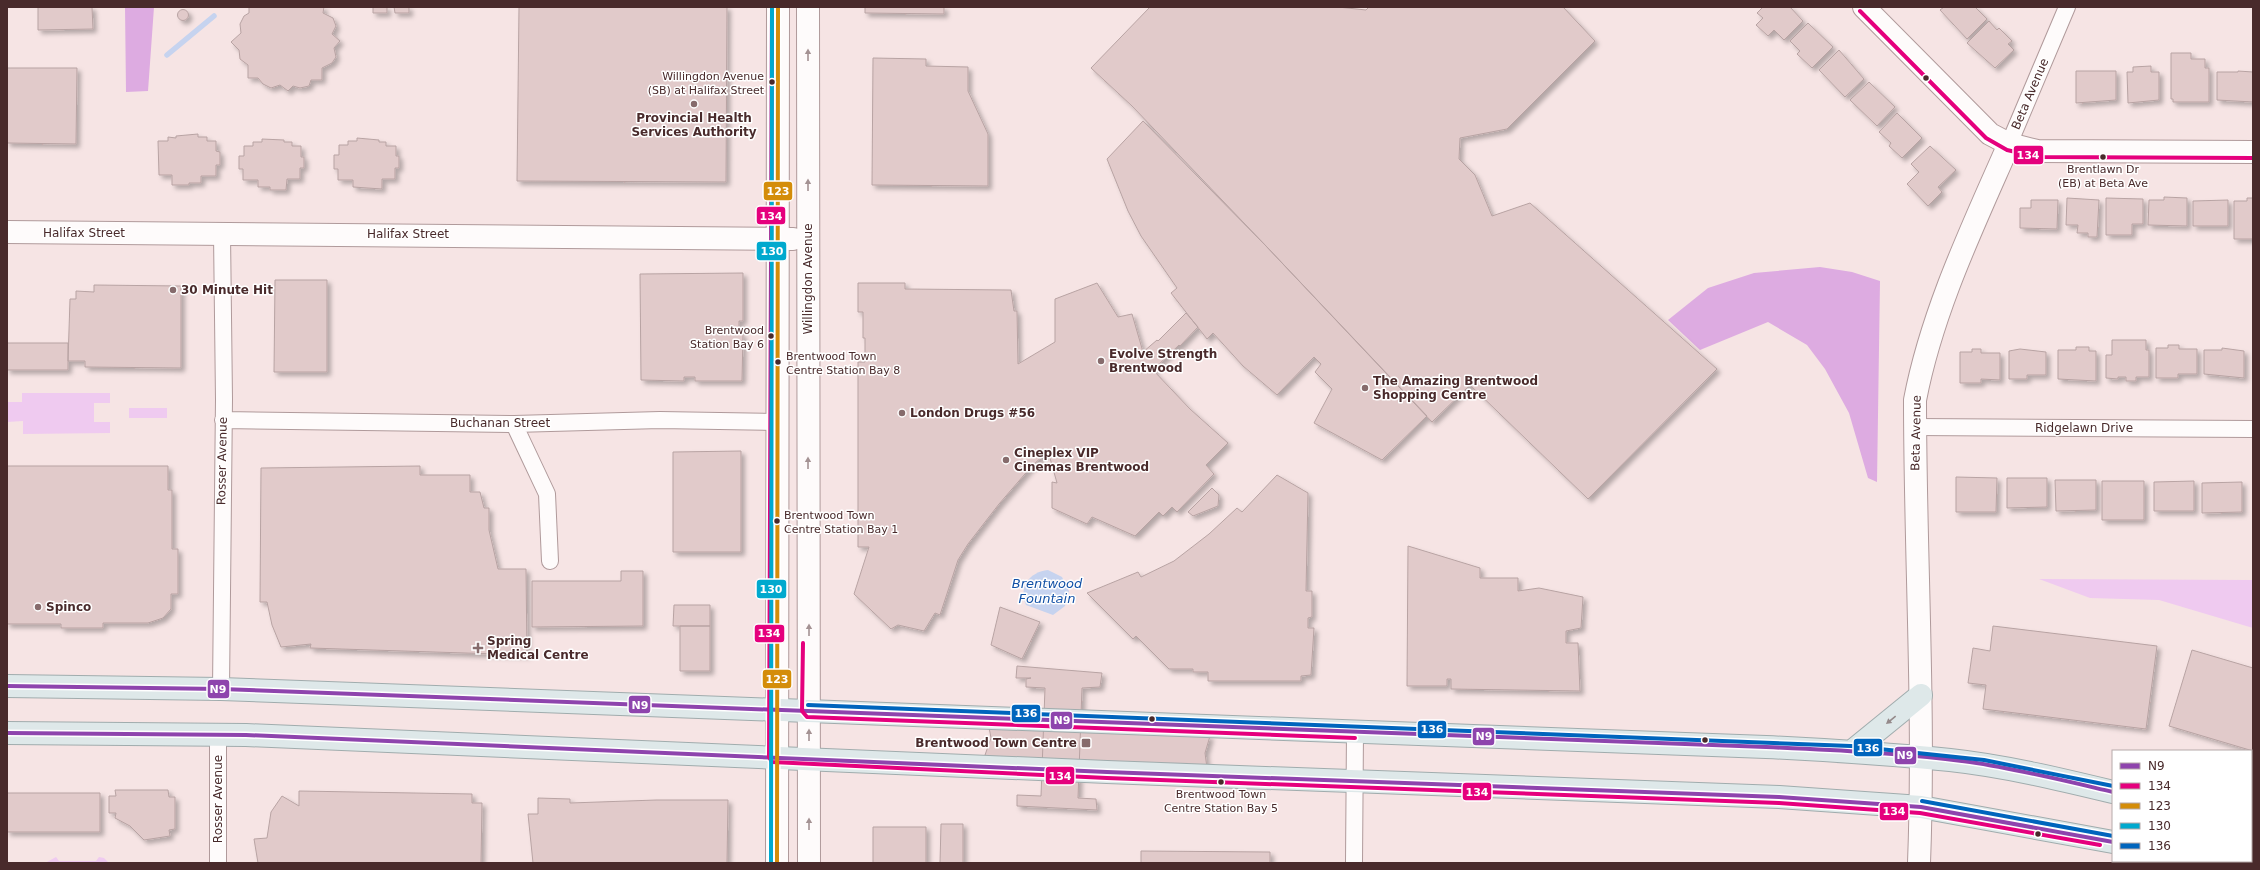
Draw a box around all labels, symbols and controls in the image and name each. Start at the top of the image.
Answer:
one-way arrow [805,48,811,61]
street label: Beta Avenue [2009,56,2051,132]
place label: Willingdon Avenue (SB) at Halifax Street [648,70,765,97]
unlabelled marker [1921,73,1931,83]
marker: Willingdon Avenue (SB) at Halifax Street [767,77,777,87]
marker: Provincial Health Services Authority [689,99,699,109]
place label: Provincial Health Services Authority [631,111,757,139]
line badge: 134 [2013,145,2044,165]
text: 134 [2017,149,2040,162]
marker: Brentlawn Dr (EB) at Beta Ave [2098,152,2108,162]
place label: Brentlawn Dr (EB) at Beta Ave [2058,163,2148,190]
one-way arrow [805,178,811,191]
line badge: 123 [763,181,793,201]
text: 123 [767,185,789,198]
line badge: 134 [756,206,786,225]
text: 134 [760,210,783,223]
street label: Willingdon Avenue [801,223,815,335]
street label: Halifax Street [43,226,125,240]
street label: Halifax Street [367,227,449,241]
line badge: 130 [756,241,787,261]
text: 130 [761,245,784,258]
place label: 30 Minute Hit [181,283,273,297]
marker: 30 Minute Hit [168,285,178,295]
place label: Brentwood Station Bay 6 [690,324,764,351]
marker: Brentwood Station Bay 6 [766,331,776,341]
place label: Evolve Strength Brentwood [1109,347,1217,375]
place label: Brentwood Town Centre Station Bay 8 [786,350,900,377]
marker: Evolve Strength Brentwood [1096,356,1106,366]
marker: Brentwood Town Centre Station Bay 8 [773,357,783,367]
place label: The Amazing Brentwood Shopping Centre [1373,374,1538,402]
marker: The Amazing Brentwood Shopping Centre [1360,383,1370,393]
street label: Beta Avenue [1908,395,1924,471]
place label: London Drugs #56 [910,406,1035,420]
marker: London Drugs #56 [897,408,907,418]
street label: Buchanan Street [450,416,550,430]
street label: Rosser Avenue [214,417,230,505]
street label: Ridgelawn Drive [2035,421,2133,435]
place label: Cineplex VIP Cinemas Brentwood [1014,446,1149,474]
marker: Cineplex VIP Cinemas Brentwood [1001,455,1011,465]
one-way arrow [805,456,811,469]
place label: Brentwood Town Centre Station Bay 1 [784,509,898,536]
marker: Brentwood Town Centre Station Bay 1 [772,516,782,526]
water label: Brentwood Fountain [1012,576,1083,606]
line badge: 130 [756,579,787,599]
text: 130 [760,583,783,596]
place label: Spinco [46,600,91,614]
marker: Spinco [33,602,43,612]
one-way arrow [806,623,812,636]
line badge: 134 [754,624,785,643]
text: 134 [758,627,781,640]
place label: Spring Medical Centre [487,634,589,662]
marker: Spring Medical Centre [472,642,484,654]
line badge: 123 [762,669,792,689]
text: 123 [766,673,788,686]
line badge: N9 [207,679,230,699]
text: N9 [210,683,226,696]
line badge: N9 [628,695,651,714]
text: N9 [632,699,648,712]
line badge: 136 [1011,704,1041,723]
text: 136 [1015,707,1038,720]
line badge: N9 [1050,711,1073,730]
text: N9 [1054,714,1070,727]
unlabelled marker [1147,714,1157,724]
one-way arrow [1885,715,1896,724]
line badge: 136 [1417,720,1447,739]
text: 136 [1421,723,1444,736]
line badge: N9 [1472,727,1495,746]
one-way arrow [806,728,812,741]
text: N9 [1476,730,1492,743]
unlabelled marker [1700,735,1710,745]
place label: Brentwood Town Centre [915,736,1077,750]
marker: Brentwood Town Centre [1080,737,1092,749]
line badge: 136 [1853,738,1883,757]
text: 136 [1857,742,1880,755]
line badge: N9 [1894,746,1917,765]
text: N9 [1897,749,1913,762]
legend [2112,750,2252,862]
street label: Rosser Avenue [211,755,225,843]
text: N9 [2148,759,2165,773]
line badge: 134 [1045,766,1075,785]
text: 134 [1049,770,1072,783]
marker: Brentwood Town Centre Station Bay 5 [1216,777,1226,787]
text: 134 [2148,779,2171,793]
line badge: 134 [1462,782,1492,801]
text: 134 [1466,786,1489,799]
place label: Brentwood Town Centre Station Bay 5 [1164,788,1278,815]
text: 123 [2148,799,2171,813]
line badge: 134 [1879,802,1909,821]
text: 134 [1883,805,1906,818]
one-way arrow [806,817,812,830]
text: 130 [2148,819,2171,833]
unlabelled marker [2033,829,2043,839]
text: 136 [2148,839,2171,853]

